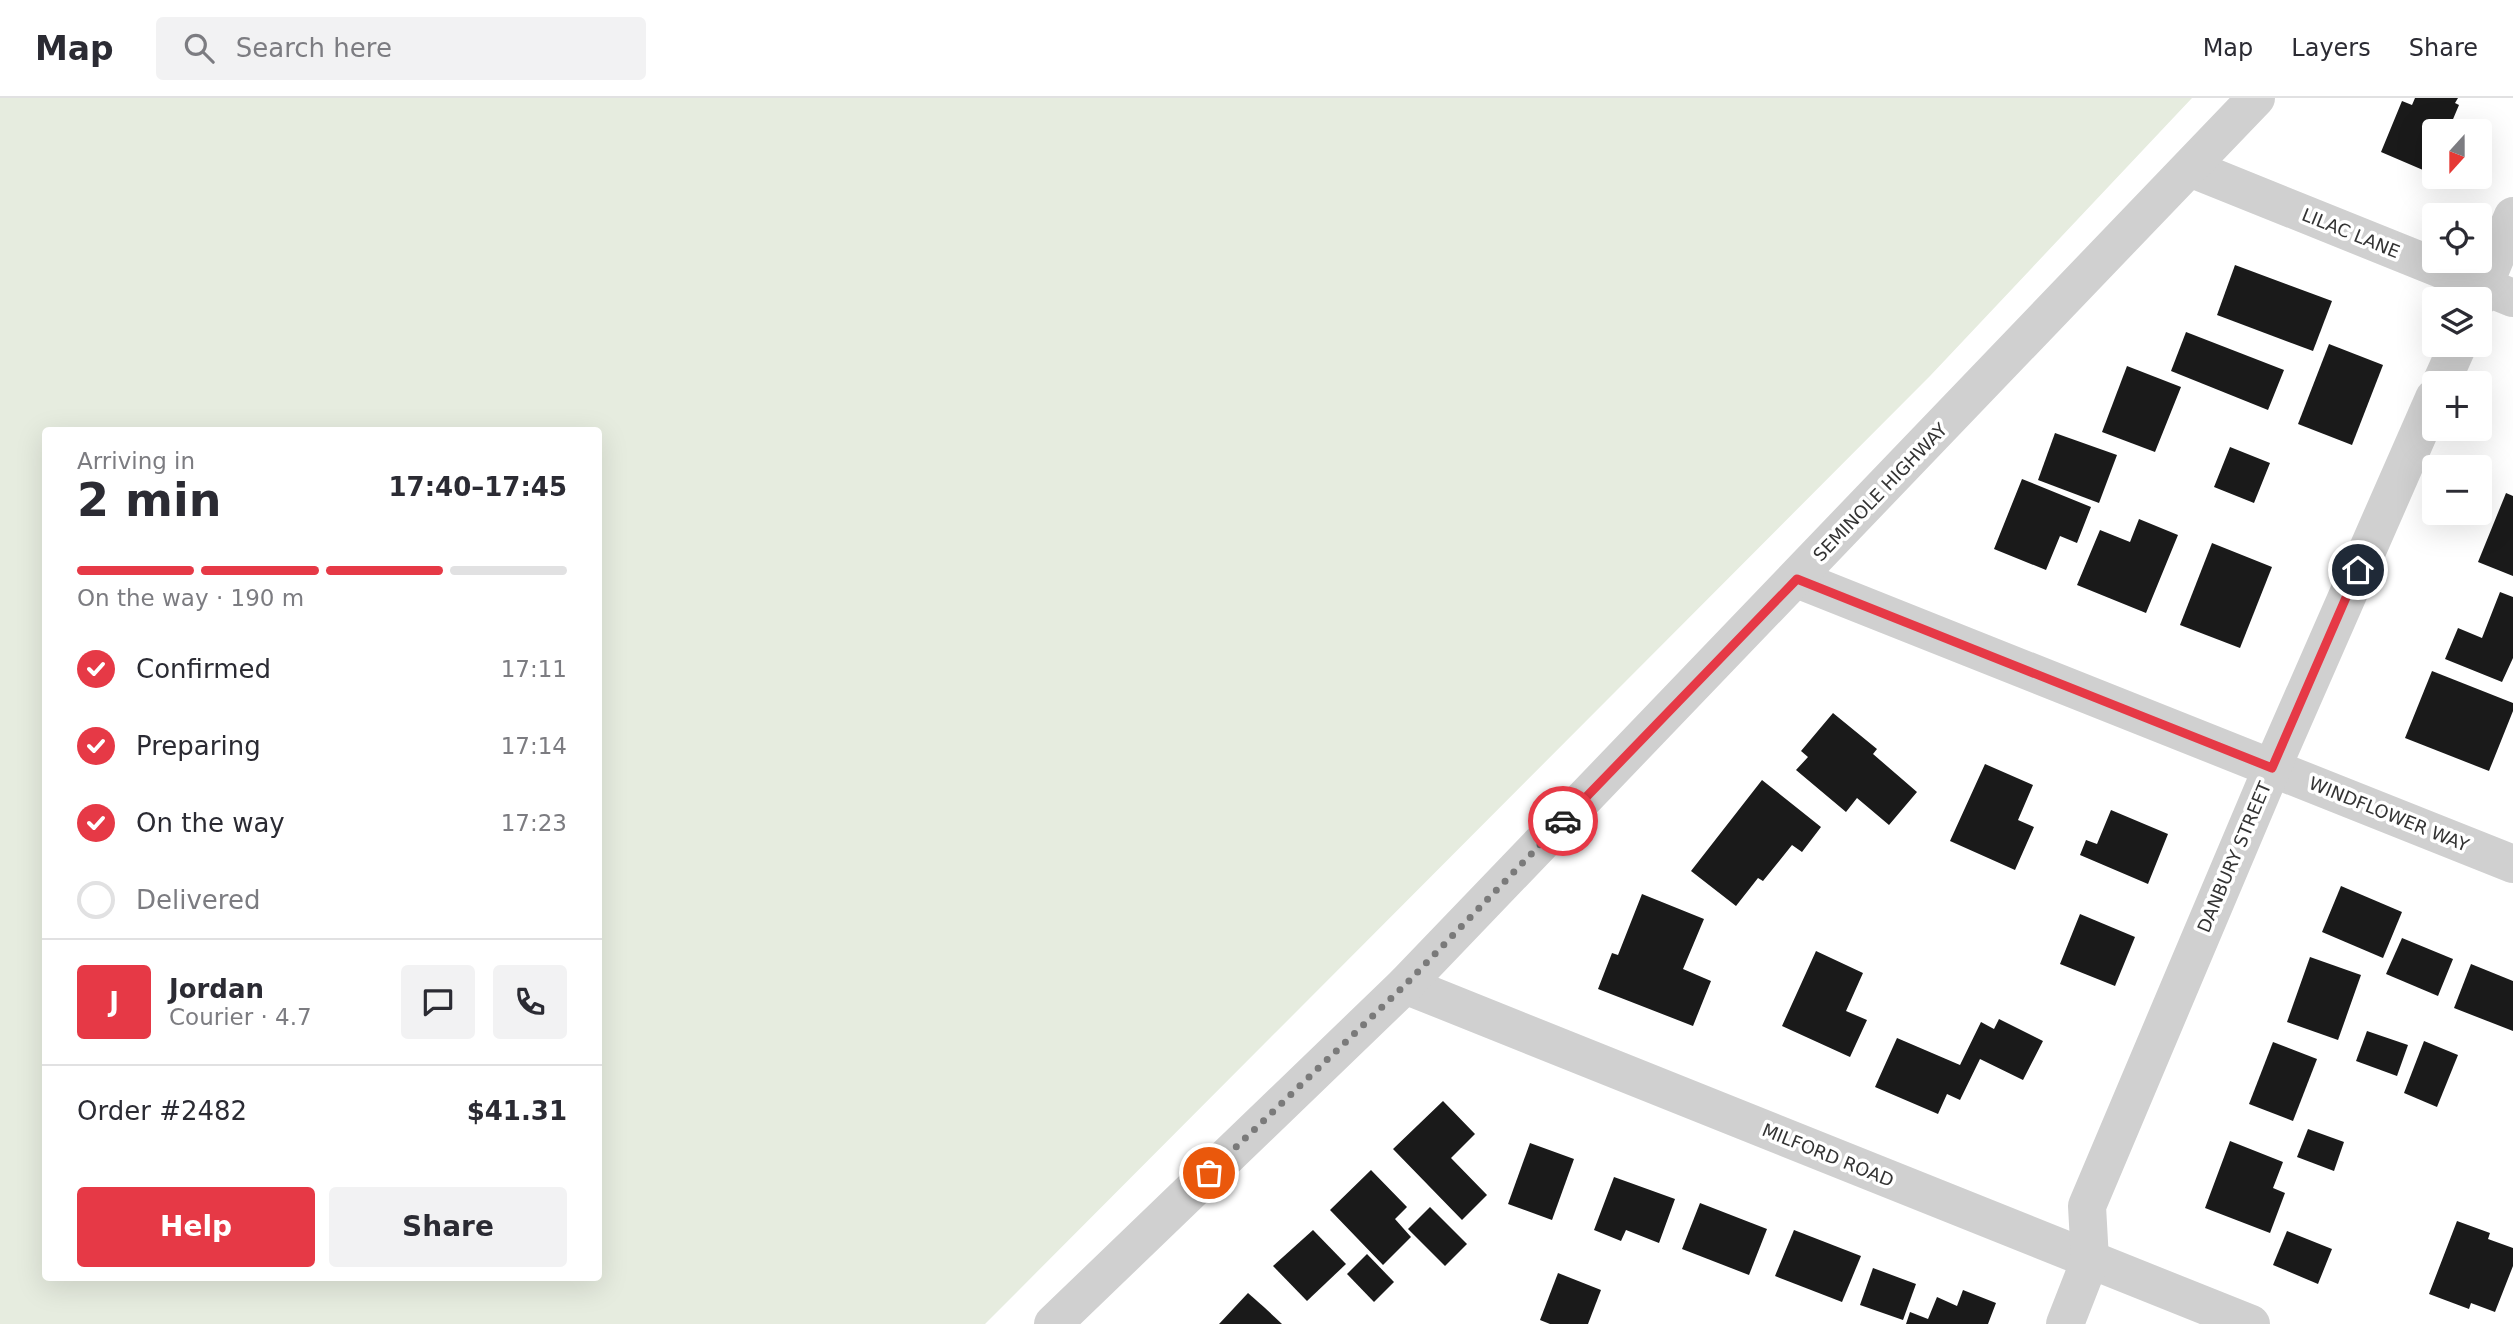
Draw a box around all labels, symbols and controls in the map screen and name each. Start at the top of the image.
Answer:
search box [156,17,646,80]
text: Map [35,29,114,68]
icon: search [180,29,218,67]
text: Search here [236,33,392,63]
text: Map [2203,34,2253,62]
text: Layers [2291,34,2371,62]
text: Share [2409,34,2478,62]
north arrow [2422,119,2492,189]
map controls [2422,119,2492,525]
button: locate [2422,203,2492,273]
street label: LILAC LANE [2299,204,2403,262]
button: layers [2422,287,2492,357]
button: + [2422,371,2492,441]
street label: SEMINOLE HIGHWAY [1809,418,1952,565]
text: Arriving in [77,448,195,474]
button: − [2422,455,2492,525]
text: 17:40–17:45 [388,472,567,502]
text: 2 min [77,473,221,527]
pin [2328,540,2388,600]
icon: home [2339,551,2377,589]
text: On the way · 190 m [77,585,304,611]
icon: check [77,650,115,688]
text: Confirmed [136,654,271,684]
text: 17:11 [501,656,567,682]
icon: check [77,727,115,765]
text: Preparing [136,731,261,761]
text: 17:14 [501,733,567,759]
street label: WINDFLOWER WAY [2306,772,2473,856]
street label: DANBURY STREET [2193,778,2276,935]
courier [1528,786,1598,856]
icon: car [1544,802,1582,840]
icon: check [77,804,115,842]
text: On the way [136,808,285,838]
text: 17:23 [501,810,567,836]
text: Delivered [136,885,260,915]
button: chat [401,965,475,1039]
button: phone [493,965,567,1039]
text: Jordan [169,974,264,1004]
text: J [109,987,119,1017]
text: Courier · 4.7 [169,1004,312,1030]
text: Order #2482 [77,1096,247,1126]
text: $41.31 [467,1096,567,1126]
street label: MILFORD ROAD [1759,1119,1897,1191]
pin [1179,1143,1239,1203]
icon: bag [1190,1154,1228,1192]
button: Help [77,1187,315,1267]
button: Share [329,1187,567,1267]

